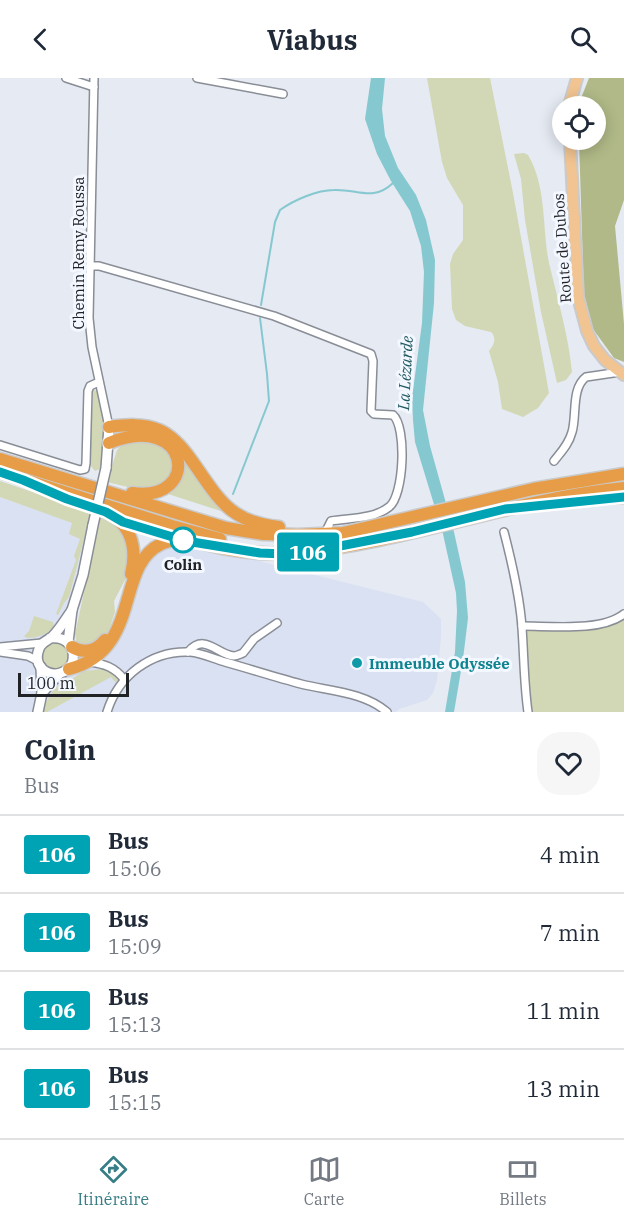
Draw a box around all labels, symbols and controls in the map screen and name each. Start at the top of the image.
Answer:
text: Viabus [267,22,357,57]
icon: back [24,23,57,56]
icon: search [567,23,600,56]
map controls [552,96,606,150]
button: locate [552,96,606,150]
street label: Chemin Remy Roussa [69,176,88,330]
street label: Route de Dubos [549,193,575,303]
water label: La Lézarde [393,335,417,412]
marker: Colin [170,527,196,553]
line badge: 106 [274,532,342,572]
text: 106 [289,538,327,566]
place label: Colin [164,555,202,574]
place label: Immeuble Odyssée [369,654,510,673]
marker: Immeuble Odyssée [350,656,364,670]
scale bar [18,670,129,698]
text: 100 m [27,673,75,693]
text: Colin [24,731,96,768]
button: heart [537,732,600,795]
text: Bus [24,772,59,799]
text: Bus [108,826,149,855]
text: 106 [38,840,76,868]
text: 4 min [540,840,600,869]
text: 15:06 [108,855,162,882]
text: Bus [108,904,149,933]
text: 106 [38,918,76,946]
text: 7 min [540,918,600,947]
text: 15:09 [108,933,162,960]
text: Bus [108,982,149,1011]
text: 106 [38,996,76,1024]
text: 11 min [527,996,600,1025]
text: 15:13 [108,1011,162,1038]
text: Bus [108,1060,149,1089]
text: 106 [38,1074,76,1102]
text: 13 min [527,1074,600,1103]
text: 15:15 [108,1089,162,1116]
tab: Itinéraire [77,1153,149,1209]
tab: Carte [304,1153,344,1209]
tab: Billets [499,1153,547,1209]

